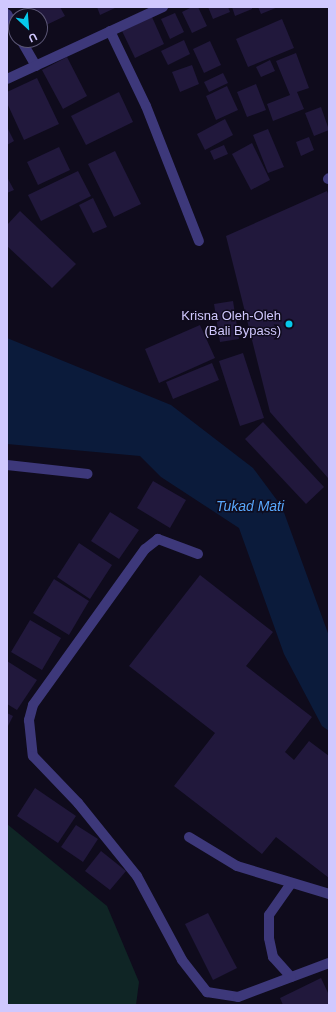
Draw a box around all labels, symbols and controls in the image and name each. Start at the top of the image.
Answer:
north arrow [8,8,48,48]
text: U [27,31,39,45]
place label: Krisna Oleh-Oleh (Bali Bypass) [181,309,281,340]
marker: Krisna Oleh-Oleh (Bali Bypass) [284,319,294,329]
water label: Tukad Mati [216,498,284,514]

